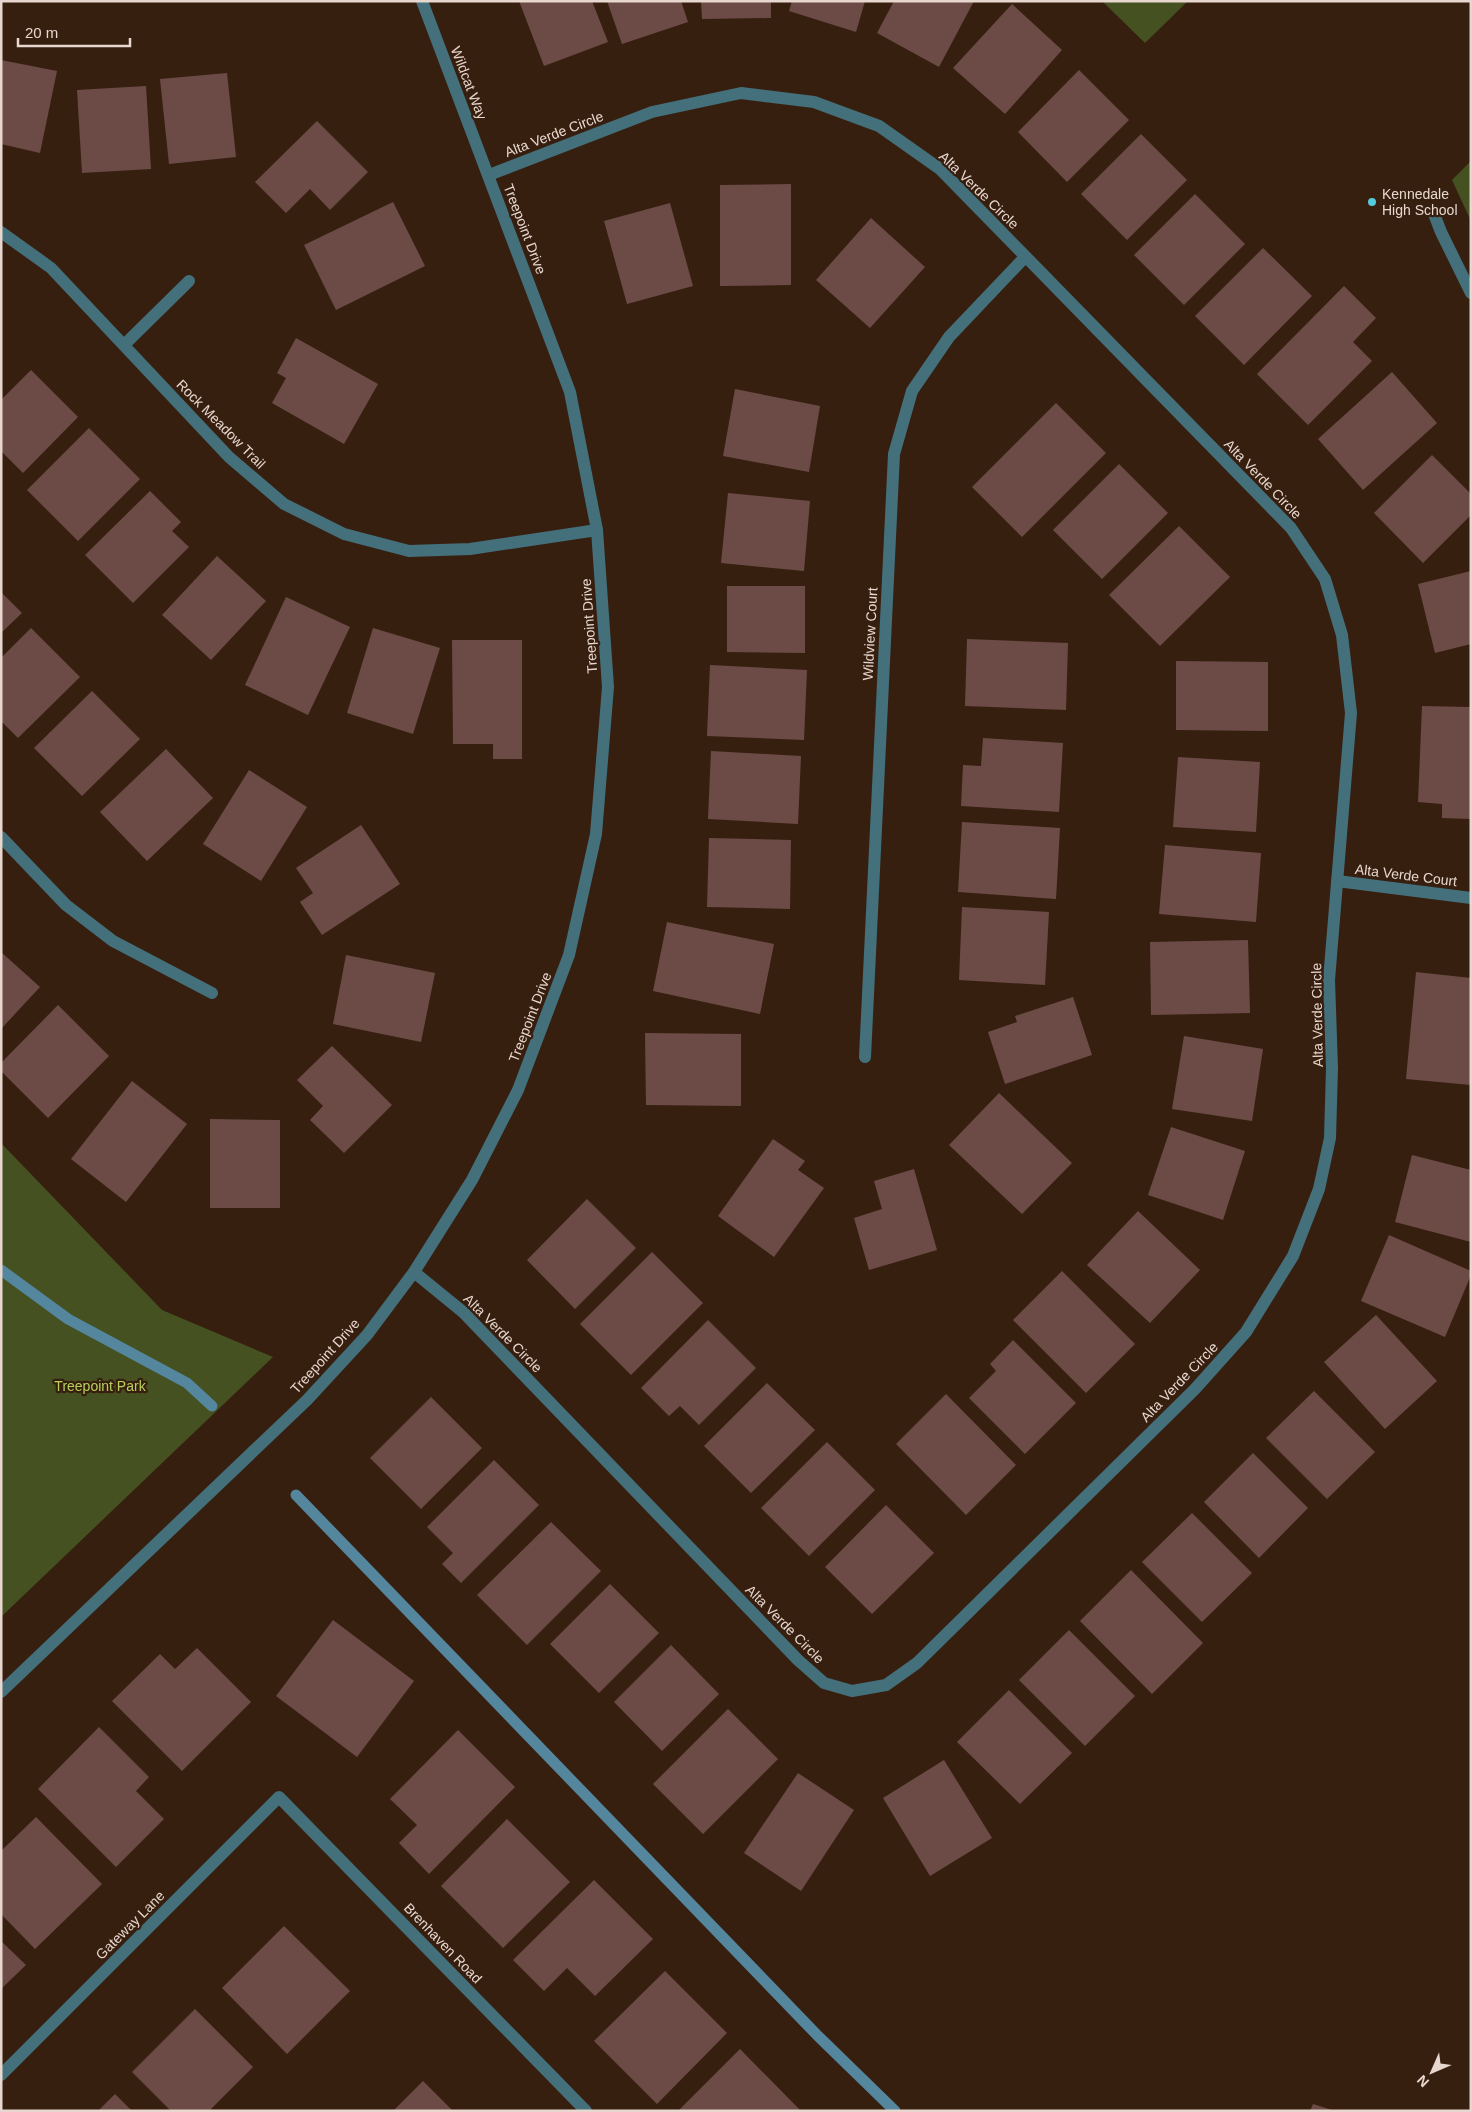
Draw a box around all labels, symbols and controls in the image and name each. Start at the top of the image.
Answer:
scale bar [18,15,130,47]
text: 20 m [25,24,58,41]
street label: Wildcat Way [448,44,490,122]
street label: Alta Verde Circle [502,108,606,160]
street label: Alta Verde Circle [936,148,1022,232]
street label: Treepoint Drive [500,182,550,276]
place label: Kennedale High School [1382,186,1458,218]
marker: Kennedale High School [1366,196,1378,208]
street label: Rock Meadow Trail [173,376,269,472]
street label: Alta Verde Circle [1221,436,1305,522]
street label: Treepoint Drive [578,578,600,674]
street label: Wildview Court [860,587,880,681]
street label: Alta Verde Court [1354,861,1458,889]
street label: Alta Verde Circle [1308,963,1326,1067]
street label: Treepoint Drive [505,970,555,1064]
street label: Alta Verde Circle [460,1290,546,1376]
street label: Treepoint Drive [287,1315,363,1397]
street label: Alta Verde Circle [1137,1339,1221,1425]
park label: Treepoint Park [54,1378,147,1394]
street label: Alta Verde Circle [742,1581,828,1667]
street label: Gateway Lane [92,1887,168,1963]
street label: Brenhaven Road [401,1900,485,1986]
north arrow [1407,2047,1457,2097]
text: N [1414,2072,1432,2090]

